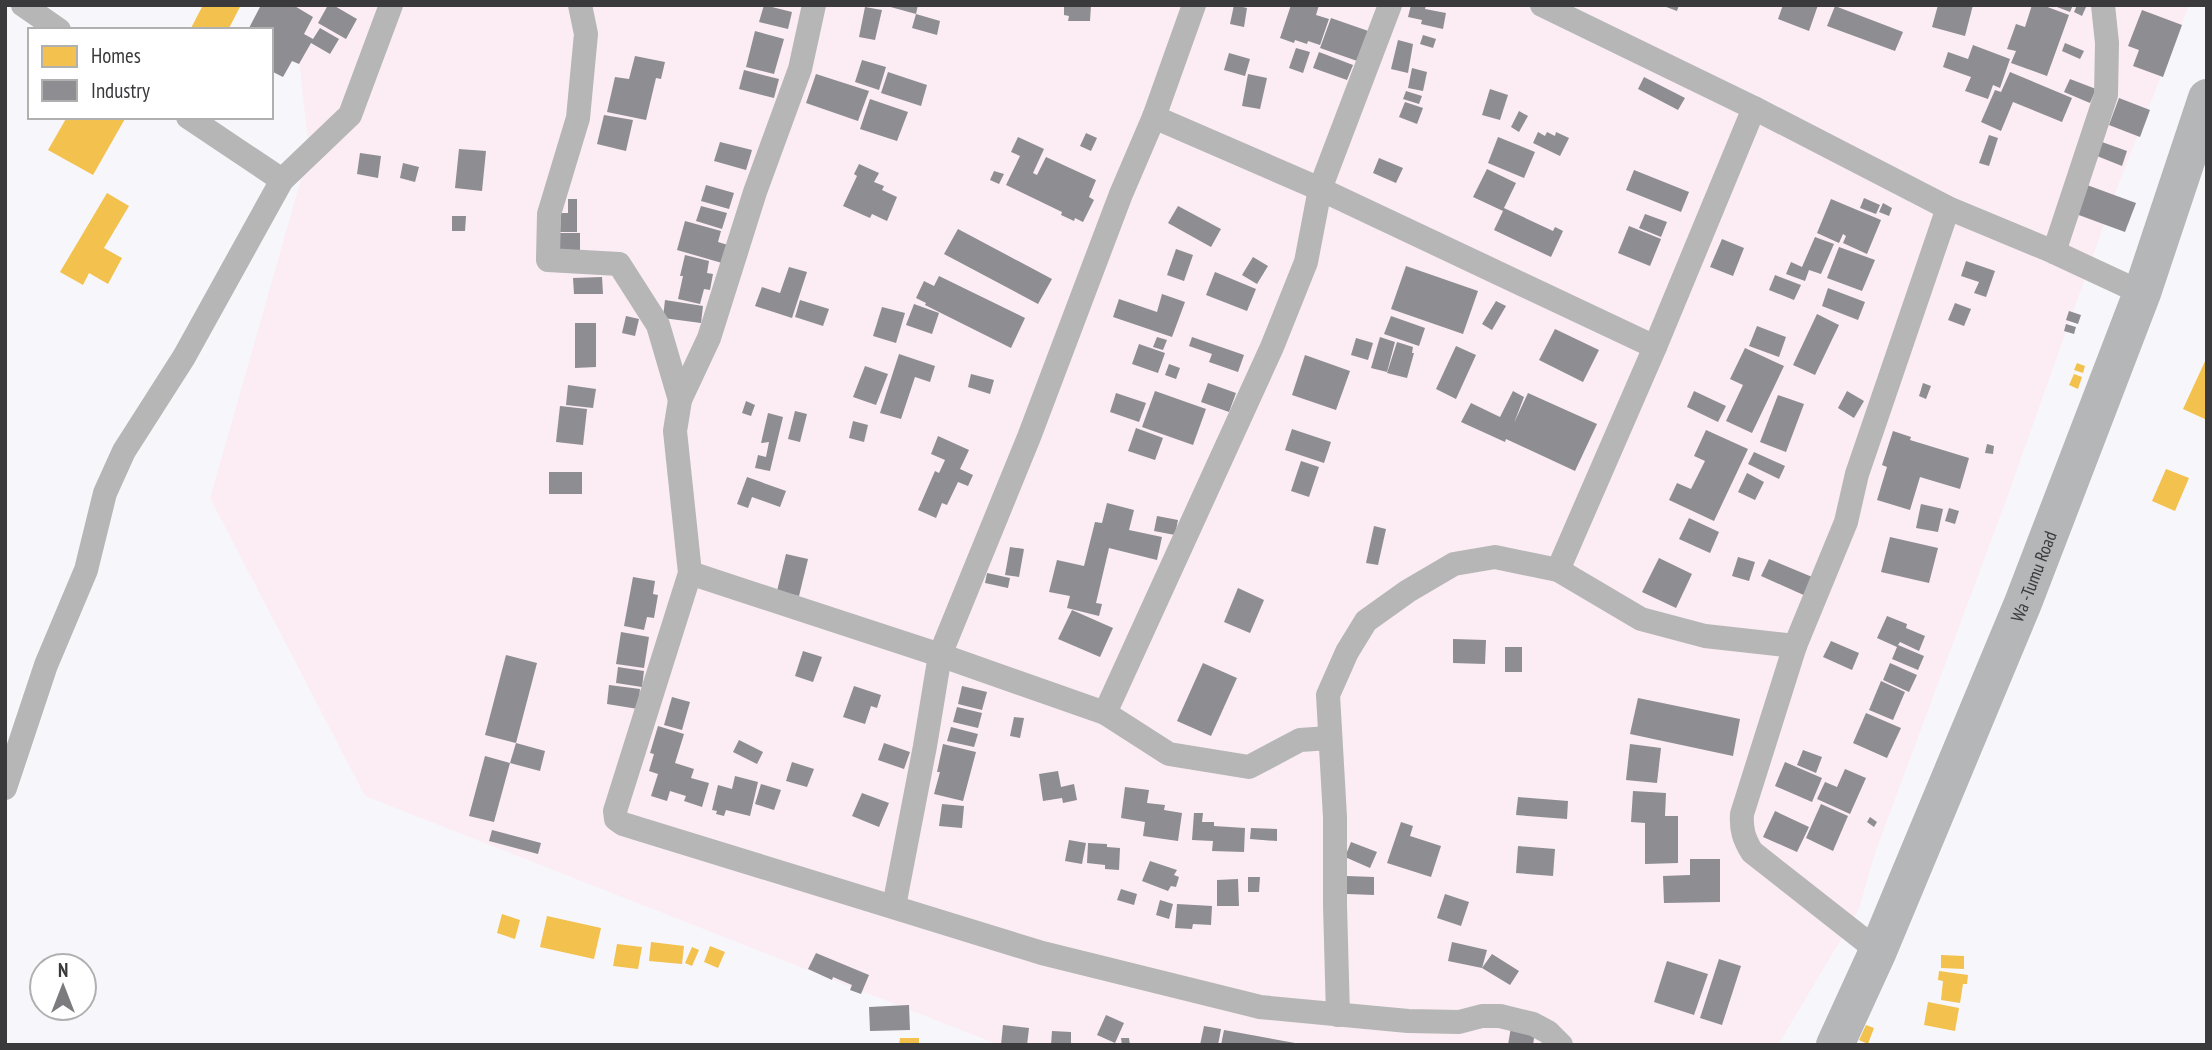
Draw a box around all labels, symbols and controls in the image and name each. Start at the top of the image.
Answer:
legend [28,28,273,119]
text: Homes [91,42,141,69]
text: Industry [91,77,150,104]
street label: Wa -Tumu Road [2005,527,2061,625]
north arrow [28,952,98,1022]
text: N [58,958,68,982]

